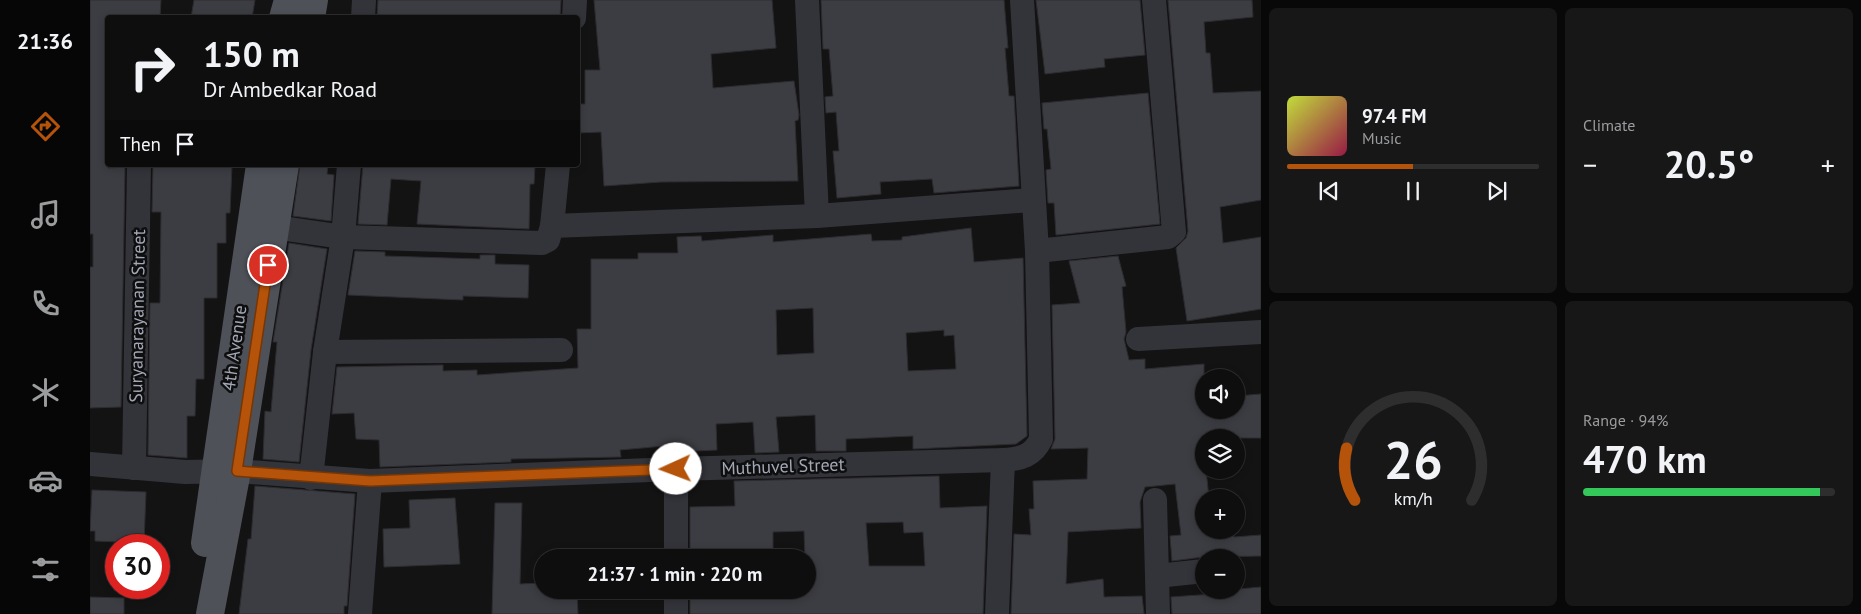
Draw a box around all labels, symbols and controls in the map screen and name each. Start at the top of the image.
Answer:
text: 21:36 [17,27,73,55]
text: 150 m [203,31,300,77]
icon: right [120,35,185,100]
text: Dr Ambedkar Road [203,75,377,103]
text: 97.4 FM [1362,104,1426,128]
icon: directions [28,109,63,144]
text: Climate [1583,115,1635,135]
text: Music [1362,128,1402,148]
icon: arrive [171,130,199,158]
text: Then [120,132,161,156]
text: 20.5° [1664,139,1754,188]
text: − [1583,146,1597,183]
text: + [1821,146,1835,183]
icon: previous [1315,177,1343,205]
icon: pause [1399,177,1427,205]
icon: next [1483,177,1511,205]
icon: music [28,197,63,232]
street label: Suryanarayanan Street [124,229,150,403]
pin [247,244,289,286]
icon: arrive [254,251,282,279]
icon: phone [28,286,63,321]
street label: 4th Avenue [217,304,251,392]
map controls [1195,369,1245,599]
button: sound [1195,369,1245,419]
icon: climate [28,375,63,410]
text: Range · 94% [1583,410,1668,430]
text: 26 [1384,426,1442,493]
button: layers [1195,429,1245,479]
text: 470 km [1583,434,1707,483]
position arrow [649,442,701,494]
street label: Muthuvel Street [721,452,845,480]
icon: car [28,463,63,498]
text: km/h [1393,487,1433,510]
button: + [1195,489,1245,539]
speed limit sign: 30 [105,534,170,599]
button: − [1195,549,1245,599]
icon: filters [28,552,63,587]
text: 21:37 · 1 min · 220 m [588,562,762,586]

